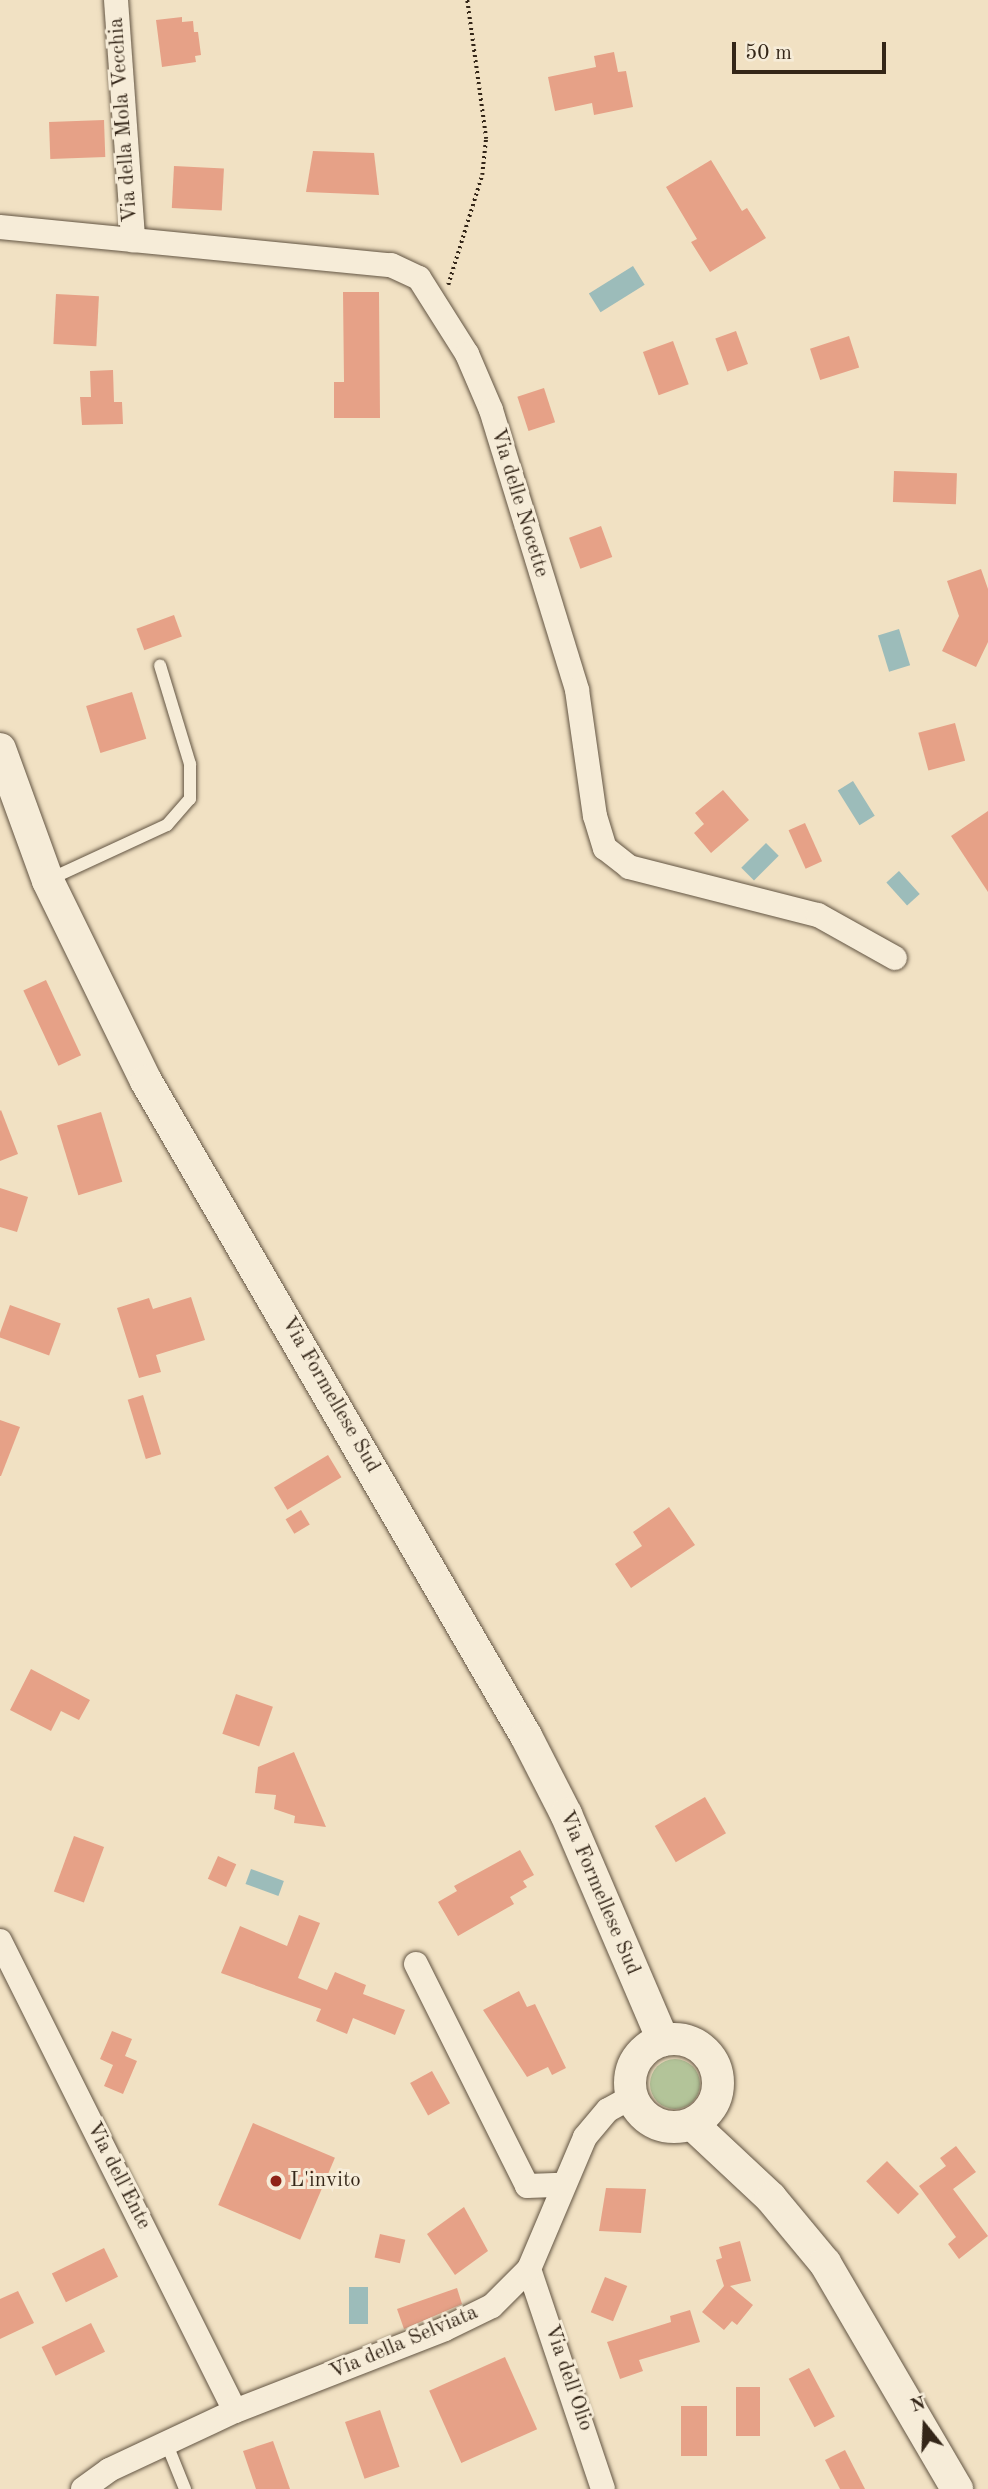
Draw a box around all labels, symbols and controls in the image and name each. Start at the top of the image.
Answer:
street label: Via della Mola Vecchia [104,17,144,223]
scale bar [736,28,890,72]
text: 50 m [745,43,792,64]
street label: Via delle Nocette [484,425,554,581]
street label: Via Formellese Sud [275,1312,385,1478]
street label: Via Formellese Sud [553,1807,645,1979]
street label: Via dell'Ente [80,2118,156,2234]
place label: L'invito [290,2168,361,2194]
marker: L'invito [268,2173,284,2189]
street label: Via della Selviata [326,2300,482,2386]
street label: Via dell'Olio [538,2322,598,2434]
north arrow [890,2391,960,2461]
text: N [909,2394,928,2417]

